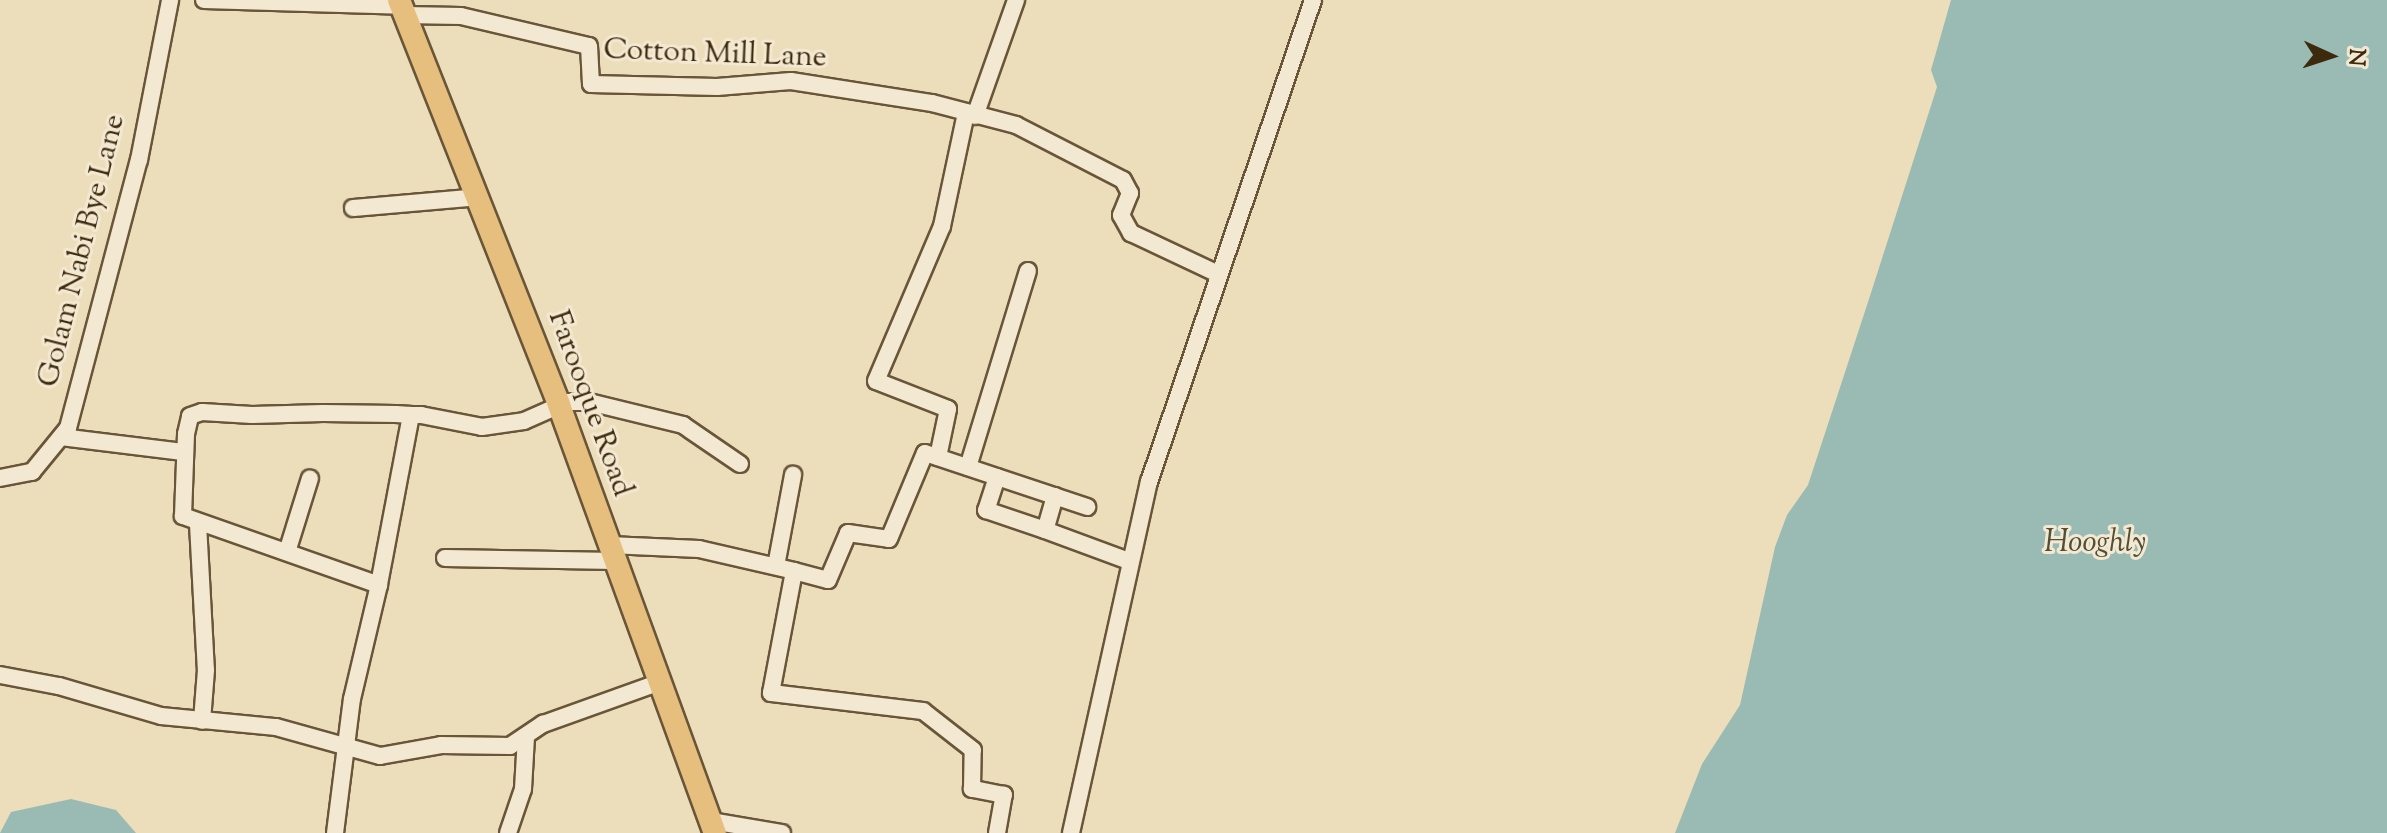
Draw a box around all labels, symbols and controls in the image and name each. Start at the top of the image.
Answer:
north arrow [2291,16,2371,96]
street label: Cotton Mill Lane [603,33,827,77]
text: N [2339,48,2371,67]
street label: Golam Nabi Bye Lane [32,111,134,391]
street label: Farooque Road [539,306,639,502]
water label: Hooghly [2044,524,2146,562]

